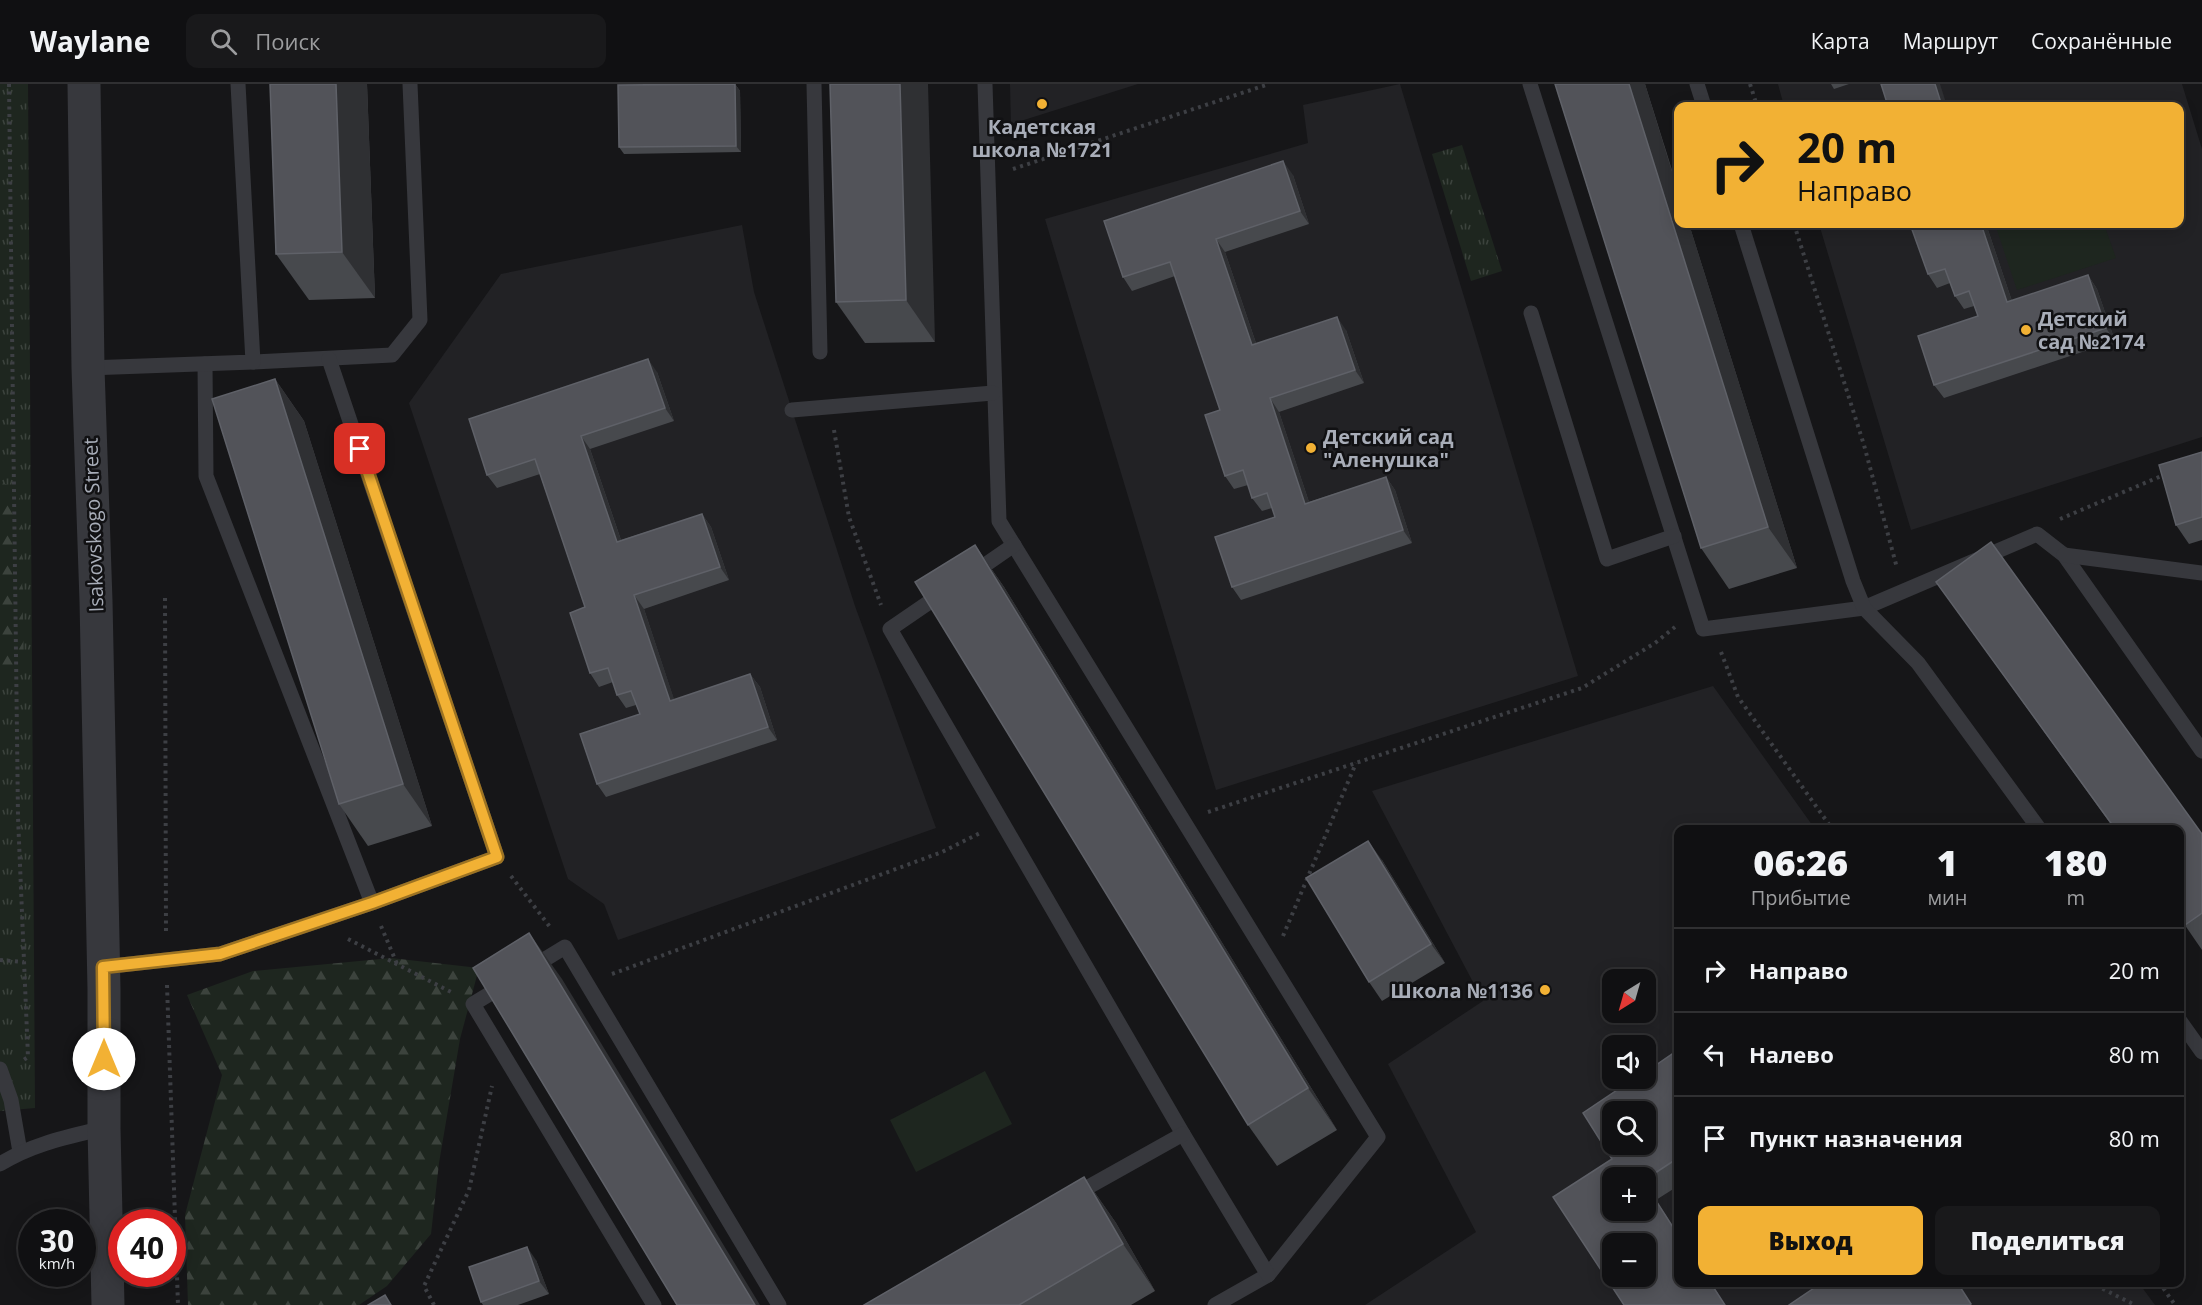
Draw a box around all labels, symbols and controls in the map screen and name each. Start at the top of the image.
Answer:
search box [186,14,606,68]
text: Waylane [30,22,150,60]
icon: search [207,25,240,58]
text: Поиск [255,26,320,56]
text: Карта [1811,27,1870,55]
text: Маршрут [1903,27,1998,55]
text: Сохранённые [2031,27,2172,55]
marker: Кадетская школа №1721 [1035,97,1049,111]
place label: Кадетская школа №1721 [972,113,1112,163]
text: 20 m [1797,118,1897,175]
icon: right [1698,126,1776,204]
text: Направо [1797,172,1912,209]
place label: Детский сад №2174 [2038,305,2146,355]
marker: Детский сад №2174 [2019,323,2033,337]
pin [334,423,385,474]
place label: Детский сад "Аленушка" [1323,423,1453,473]
icon: arrive [343,432,376,465]
street label: Isakovskogo Street [76,437,110,613]
marker: Детский сад "Аленушка" [1304,441,1318,455]
text: 06:26 [1753,838,1848,887]
text: 1 [1937,838,1958,887]
text: 180 [2044,838,2107,887]
text: Прибытие [1751,884,1851,911]
text: мин [1927,884,1967,911]
text: m [2066,884,2085,911]
icon: right [1698,954,1731,987]
text: Направо [1749,955,1848,985]
text: 20 m [2109,955,2160,985]
north arrow [1602,969,1656,1023]
map controls [1602,969,1656,1287]
place label: Школа №1136 [1390,977,1533,1004]
marker: Школа №1136 [1538,983,1552,997]
position arrow [72,1027,136,1091]
button: sound [1602,1035,1656,1089]
icon: left [1698,1038,1731,1071]
text: Налево [1749,1039,1834,1069]
text: 80 m [2109,1039,2160,1069]
button: search [1602,1101,1656,1155]
icon: arrive [1698,1122,1731,1155]
text: Пункт назначения [1749,1123,1963,1153]
text: 80 m [2109,1123,2160,1153]
button: + [1602,1167,1656,1221]
button: Выход [1698,1206,1923,1275]
button: Поделиться [1935,1206,2160,1275]
speed limit sign: 40 [108,1209,186,1287]
text: 30 [40,1220,74,1261]
button: − [1602,1233,1656,1287]
text: km/h [39,1253,75,1273]

